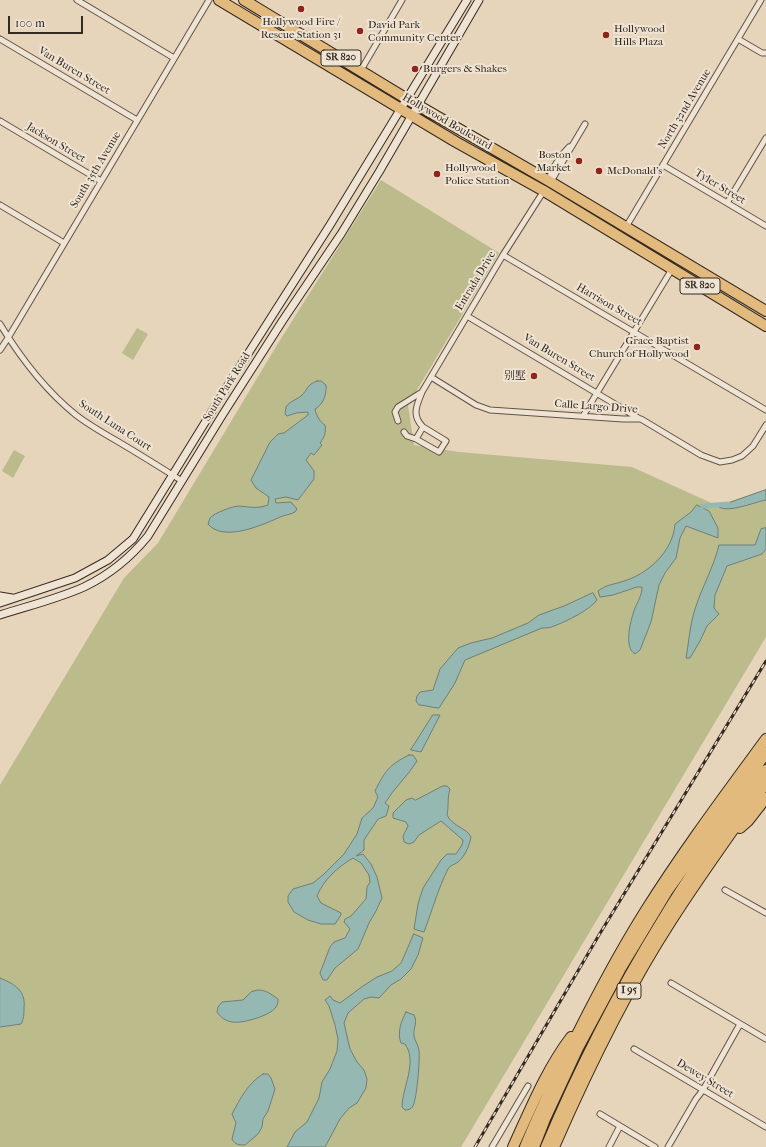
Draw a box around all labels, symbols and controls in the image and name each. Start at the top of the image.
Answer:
marker: Hollywood Fire / Rescue Station 31 [296,4,306,14]
scale bar [10,8,85,34]
place label: Hollywood Fire / Rescue Station 31 [261,15,341,41]
text: 100 m [15,16,45,30]
place label: David Park Community Center [368,18,460,44]
place label: Hollywood Hills Plaza [614,22,665,48]
marker: David Park Community Center [355,26,365,36]
marker: Hollywood Hills Plaza [601,30,611,40]
street label: Van Buren Street [36,44,112,98]
road number: SR 820 [321,50,361,66]
place label: Burgers & Shakes [423,62,507,76]
marker: Burgers & Shakes [410,64,420,74]
street label: North 32nd Avenue [656,67,714,151]
street label: Hollywood Boulevard [400,91,494,153]
street label: Jackson Street [24,120,88,166]
street label: South 35th Avenue [68,129,124,211]
place label: Boston Market [536,148,571,174]
marker: Boston Market [574,156,584,166]
place label: Hollywood Police Station [445,161,509,187]
place label: McDonald's [607,164,662,178]
marker: McDonald's [594,166,604,176]
street label: Tyler Street [692,167,748,207]
marker: Hollywood Police Station [432,169,442,179]
street label: Entrada Drive [453,249,499,313]
road number: SR 820 [680,278,720,294]
street label: Harrison Street [574,281,644,329]
street label: Van Buren Street [521,331,597,385]
place label: Grace Baptist Church of Hollywood [589,334,689,360]
marker: Grace Baptist Church of Hollywood [692,342,702,352]
street label: South Park Road [201,350,253,424]
place label: 别墅 [504,369,526,383]
marker: 别墅 [529,371,539,381]
street label: South Luna Court [76,398,154,454]
street label: Calle Largo Drive [554,398,638,416]
road number: I 95 [617,983,641,999]
street label: Dewey Street [674,1057,736,1101]

